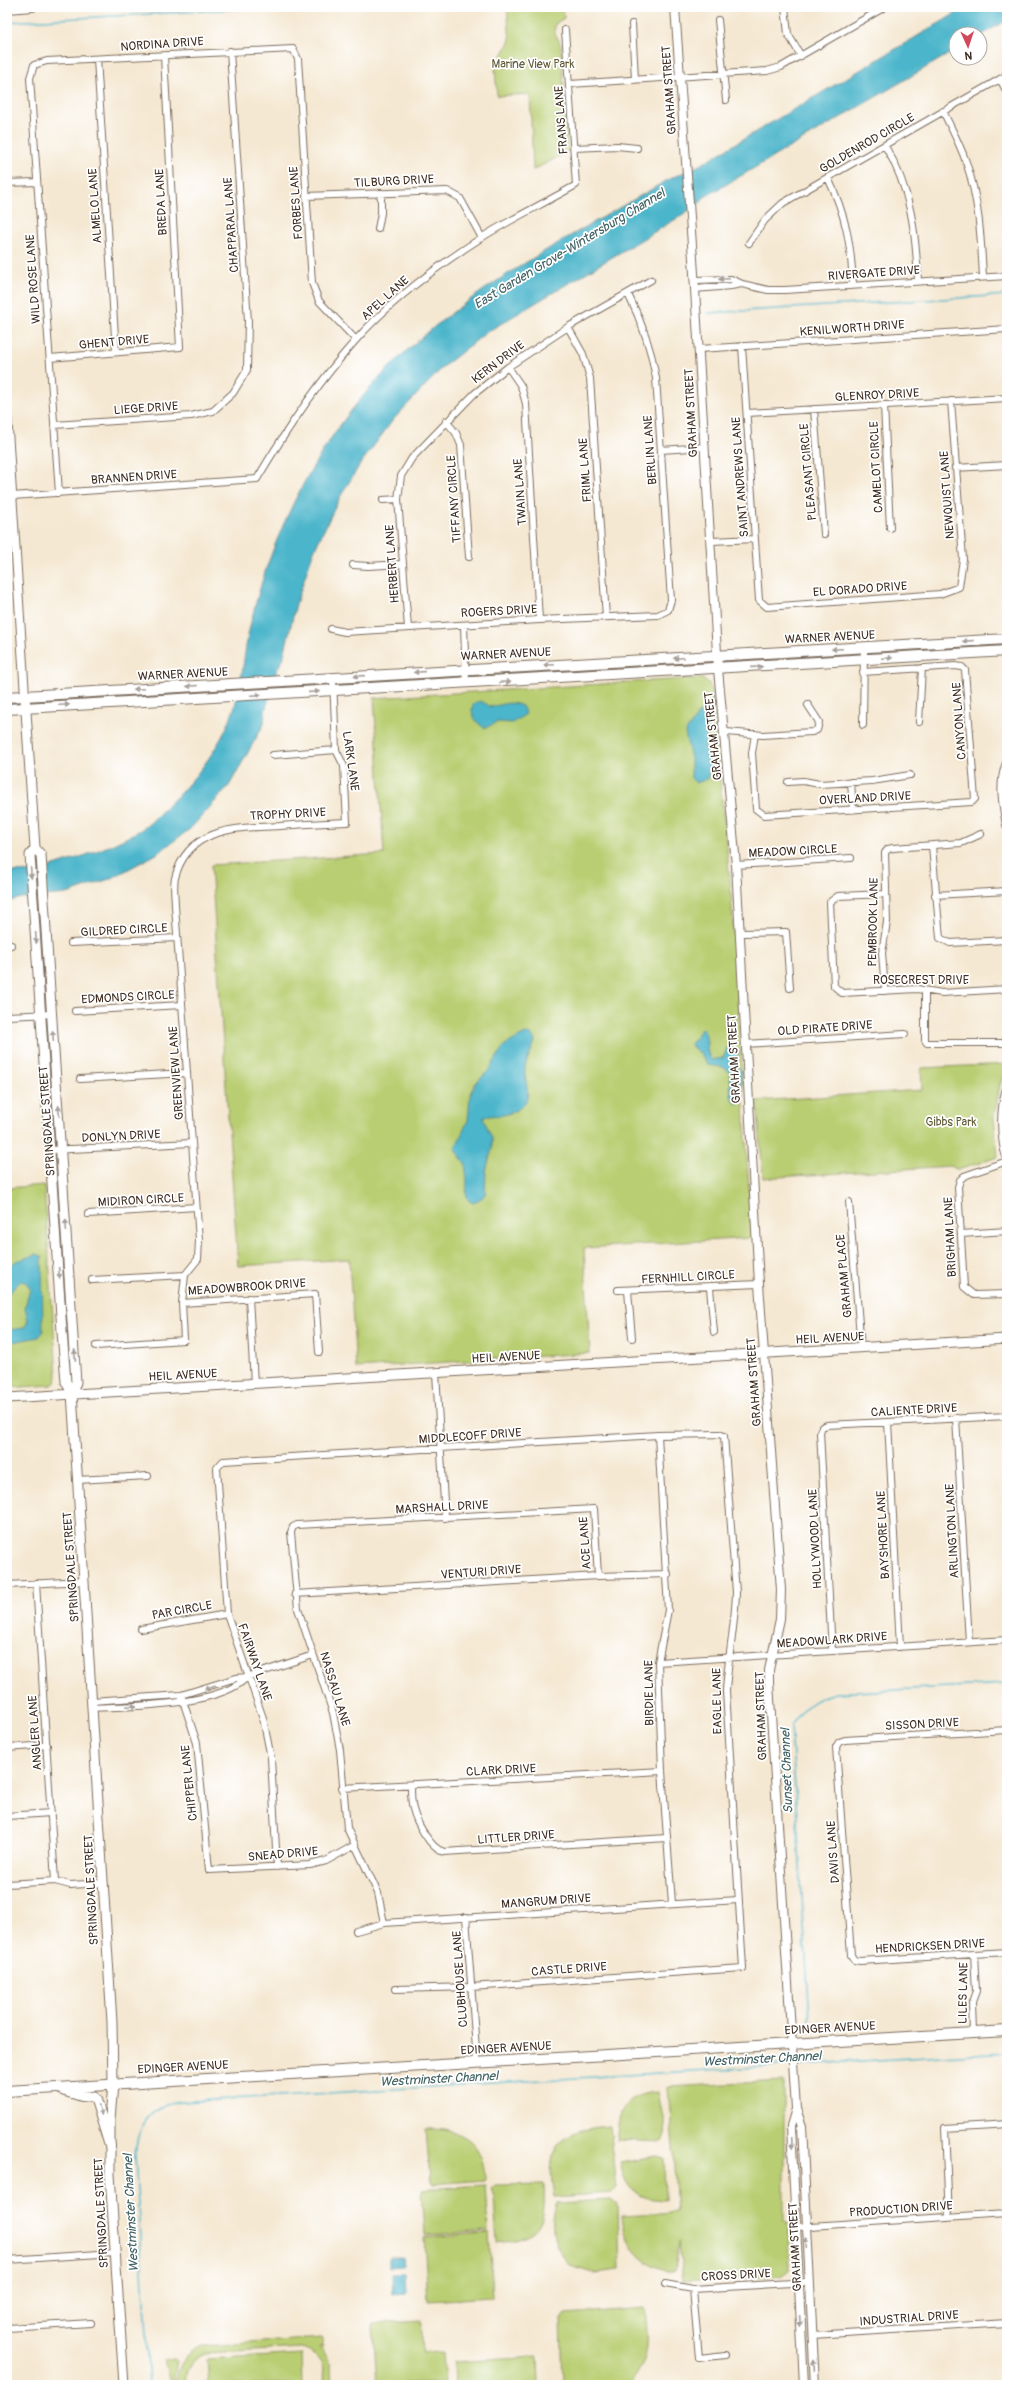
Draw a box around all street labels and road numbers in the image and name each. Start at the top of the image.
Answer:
street label: NORDINA DRIVE [120,34,204,55]
street label: GRAHAM STREET [659,45,680,135]
street label: FRANS LANE [552,85,571,155]
street label: GOLDENROD CIRCLE [817,110,917,177]
street label: FORBES LANE [286,166,307,240]
street label: ALMELO LANE [85,168,106,244]
street label: BREDA LANE [152,168,171,236]
street label: TILBURG DRIVE [354,172,435,191]
street label: CHAPPARAL LANE [221,177,242,273]
street label: WILD ROSE LANE [23,234,44,324]
street label: RIVERGATE DRIVE [827,263,921,284]
street label: APEL LANE [358,273,412,324]
street label: KENILWORTH DRIVE [799,317,905,340]
street label: GHENT DRIVE [78,332,150,353]
street label: KERN DRIVE [469,338,528,387]
street label: GRAHAM STREET [682,368,701,458]
street label: GLENROY DRIVE [834,386,920,405]
street label: LIEGE DRIVE [113,399,179,418]
street label: BERLIN LANE [641,415,660,485]
street label: SAINT ANDREWS LANE [729,416,752,538]
street label: CAMELOT CIRCLE [867,421,886,513]
street label: PLEASANT CIRCLE [797,423,820,521]
street label: FRIML LANE [576,437,595,503]
street label: NEWQUIST LANE [937,450,958,540]
street label: TIFFANY CIRCLE [444,454,465,543]
street label: TWAIN LANE [511,458,530,526]
street label: BRANNEN DRIVE [90,467,178,488]
street label: HERBERT LANE [382,524,403,604]
street label: EL DORADO DRIVE [812,579,908,600]
street label: ROGERS DRIVE [460,602,538,621]
street label: WARNER AVENUE [785,628,876,647]
street label: WARNER AVENUE [461,645,552,664]
street label: WARNER AVENUE [138,665,229,684]
street label: CANYON LANE [949,682,970,760]
street label: GRAHAM STREET [701,691,726,781]
street label: LARK LANE [339,730,362,792]
street label: OVERLAND DRIVE [819,789,911,808]
street label: TROPHY DRIVE [250,805,327,824]
street label: MEADOW CIRCLE [748,842,838,861]
street label: PEMBROOK LANE [865,877,882,967]
street label: GILDRED CIRCLE [80,921,168,940]
street label: ROSECREST DRIVE [873,973,969,988]
street label: EDMONDS CIRCLE [81,988,175,1007]
street label: GRAHAM STREET [725,1014,744,1104]
street label: OLD PIRATE DRIVE [777,1018,873,1039]
street label: GREENVIEW LANE [166,1025,187,1121]
street label: SPRINGDALE STREET [36,1065,59,1177]
street label: DONLYN DRIVE [81,1127,161,1146]
street label: MIDIRON CIRCLE [98,1191,185,1210]
street label: BRIGHAM LANE [941,1196,960,1278]
street label: GRAHAM PLACE [833,1233,856,1319]
street label: FERNHILL CIRCLE [641,1268,735,1287]
street label: MEADOWBROOK DRIVE [188,1276,307,1299]
street label: HEIL AVENUE [795,1329,865,1348]
street label: GRAHAM STREET [744,1337,765,1427]
street label: HEIL AVENUE [471,1348,541,1367]
street label: HEIL AVENUE [148,1366,218,1385]
street label: CALIENTE DRIVE [870,1401,958,1420]
street label: MIDDLECOFF DRIVE [418,1425,522,1448]
street label: ARLINGTON LANE [943,1483,962,1579]
street label: HOLLYWOOD LANE [805,1489,826,1589]
street label: BAYSHORE LANE [874,1490,893,1580]
street label: MARSHALL DRIVE [395,1498,489,1517]
street label: SPRINGDALE STREET [60,1511,83,1623]
street label: ACE LANE [576,1516,595,1570]
street label: VENTURI DRIVE [440,1562,522,1583]
street label: PAR CIRCLE [151,1598,213,1623]
street label: FAIRWAY LANE [234,1621,275,1703]
street label: MEADOWLARK DRIVE [776,1629,888,1652]
street label: NASSAU LANE [316,1650,353,1728]
street label: BIRDIE LANE [641,1660,658,1726]
street label: EAGLE LANE [709,1668,726,1734]
street label: GRAHAM STREET [752,1671,771,1761]
street label: ANGLER LANE [25,1695,46,1771]
street label: SISSON DRIVE [885,1715,959,1734]
street label: CHIPPER LANE [178,1744,201,1822]
street label: CLARK DRIVE [466,1761,536,1780]
street label: DAVIS LANE [824,1820,843,1884]
street label: LITTLER DRIVE [477,1827,555,1848]
street label: SPRINGDALE STREET [81,1834,102,1946]
street label: SNEAD DRIVE [247,1844,319,1865]
street label: MANGRUM DRIVE [501,1891,591,1912]
street label: CLUBHOUSE LANE [450,1930,471,2028]
street label: HENDRICKSEN DRIVE [875,1936,985,1957]
street label: CASTLE DRIVE [531,1959,607,1980]
street label: LILES LANE [955,1962,972,2024]
street label: EDINGER AVENUE [784,2019,876,2038]
street label: EDINGER AVENUE [460,2039,552,2058]
street label: EDINGER AVENUE [137,2058,229,2077]
street label: SPRINGDALE STREET [91,2157,112,2269]
street label: PRODUCTION DRIVE [849,2198,953,2221]
street label: GRAHAM STREET [786,2202,805,2292]
street label: CROSS DRIVE [701,2266,771,2285]
street label: INDUSTRIAL DRIVE [859,2308,959,2329]

